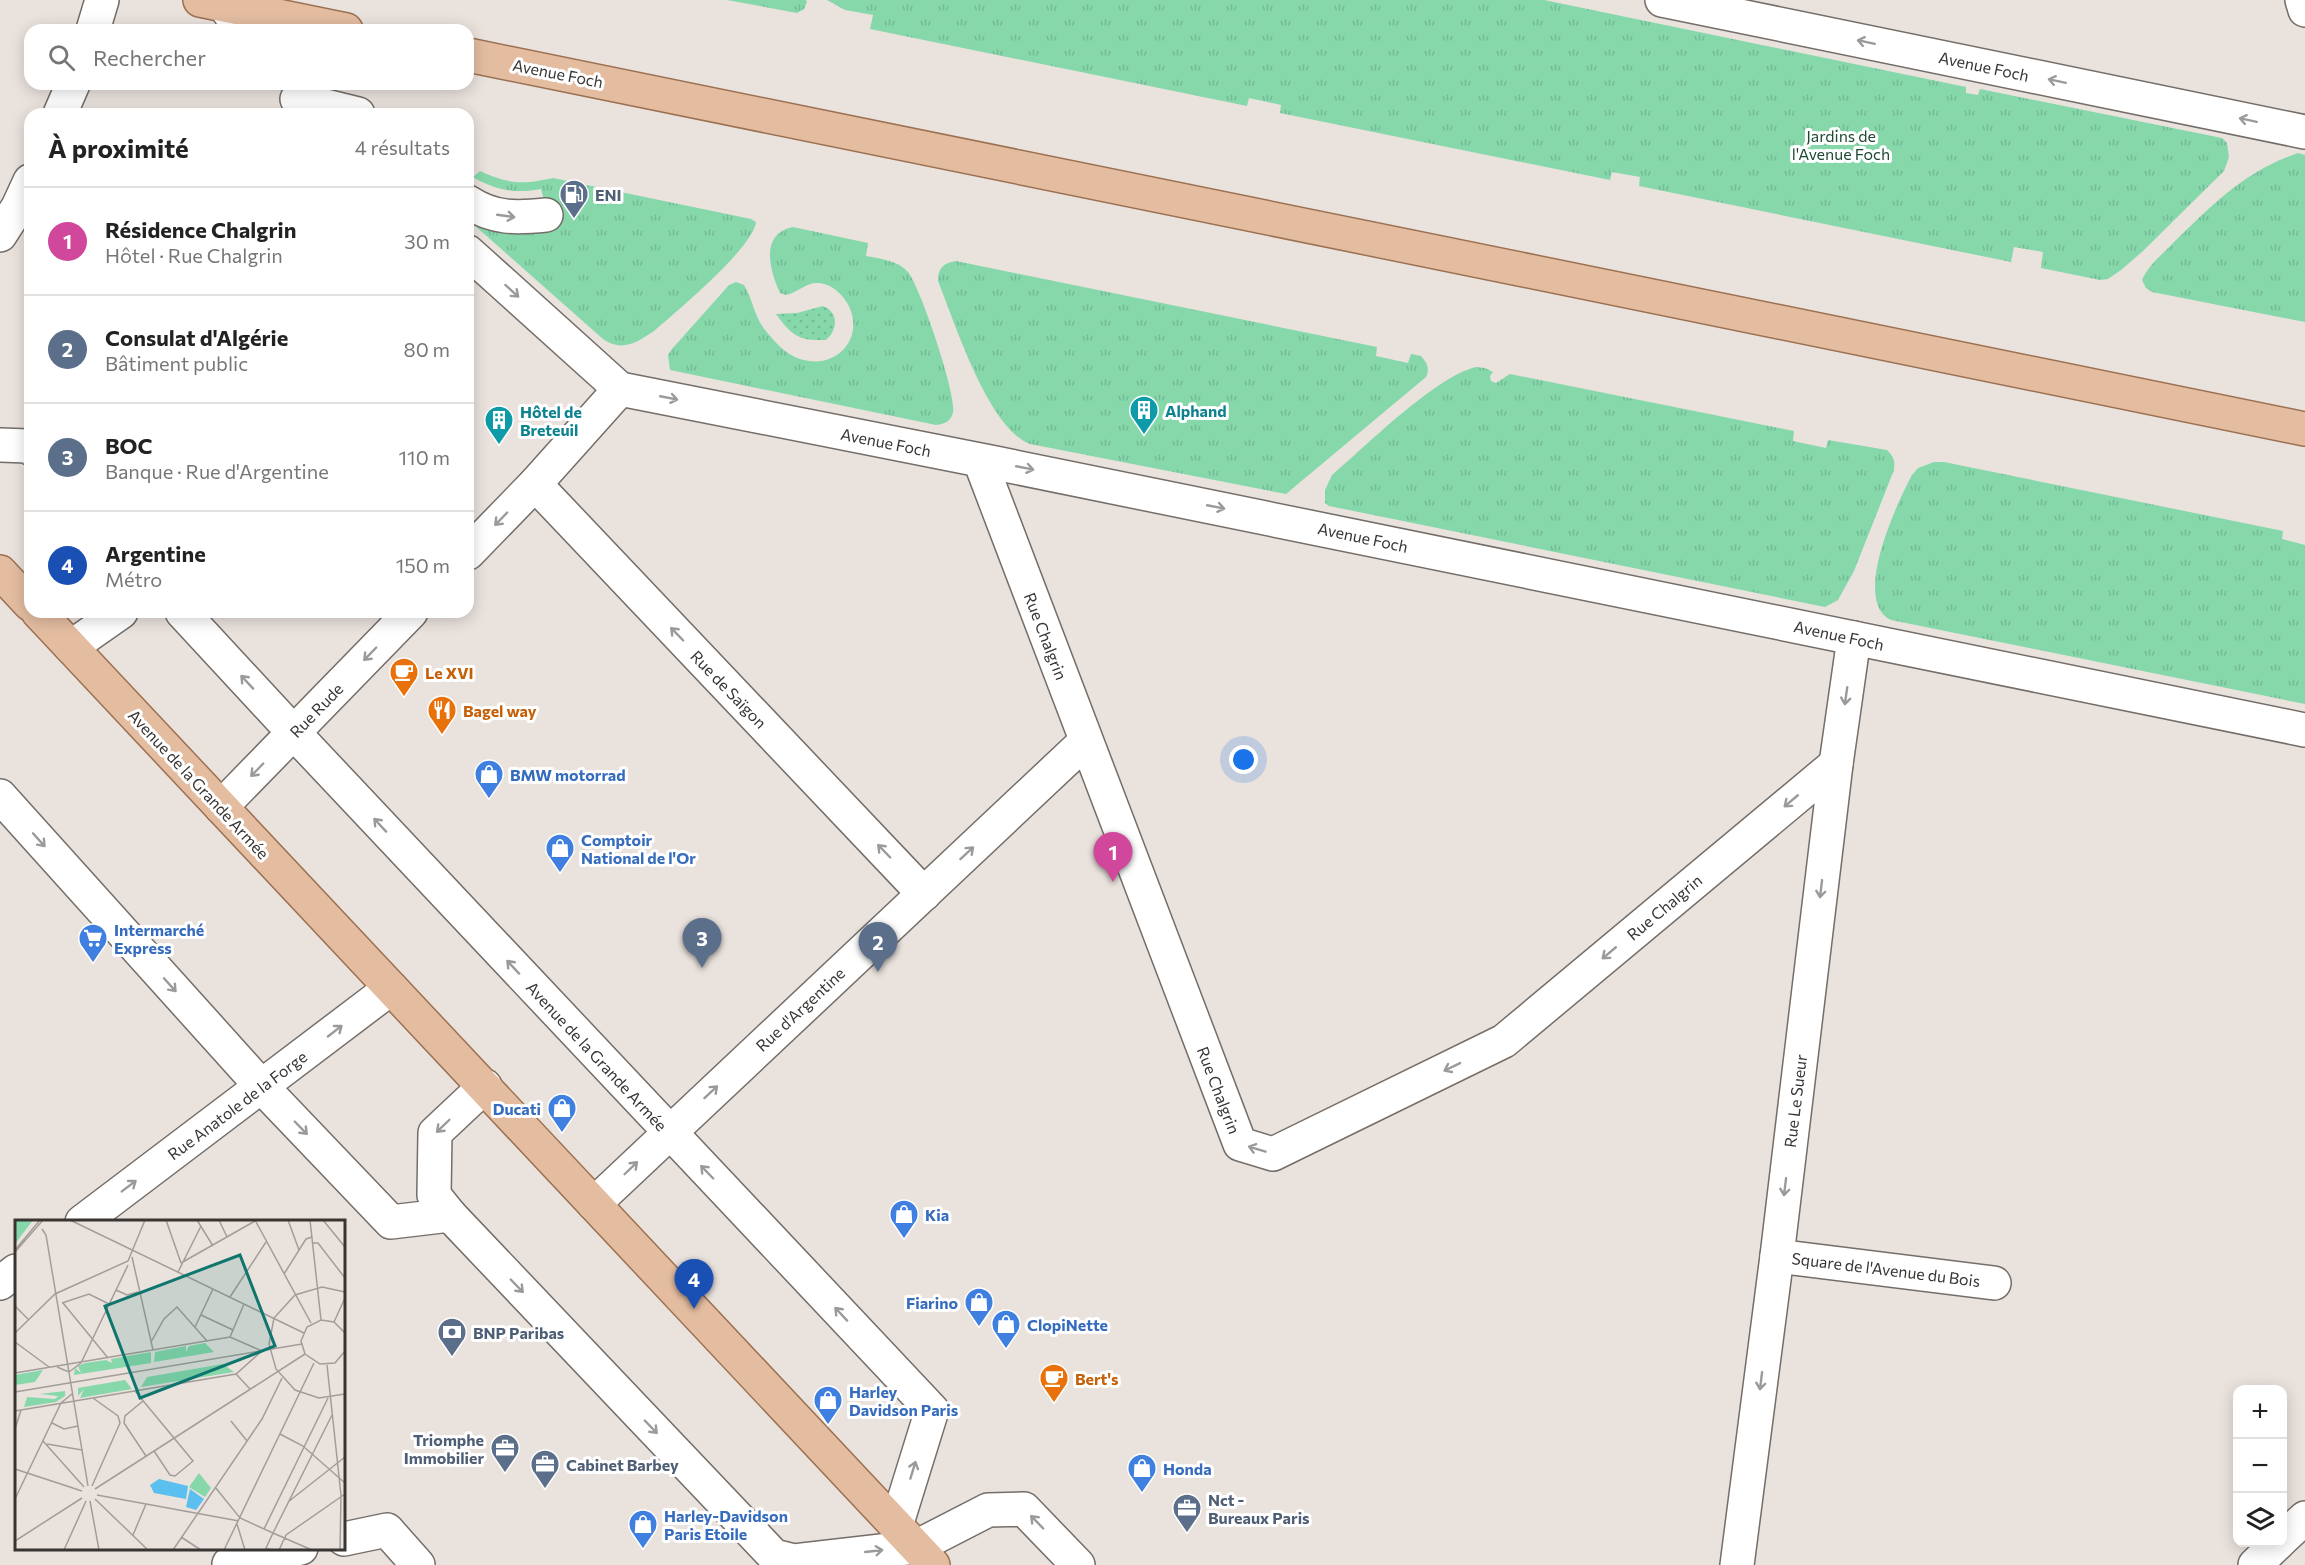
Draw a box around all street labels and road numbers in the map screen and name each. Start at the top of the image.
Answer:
street label: Avenue Foch [1937,47,2031,85]
street label: Avenue Foch [511,55,605,91]
street label: Avenue Foch [839,424,933,460]
street label: Avenue Foch [1316,518,1410,556]
street label: Rue Chalgrin [1021,590,1071,682]
street label: Avenue Foch [1792,616,1886,654]
street label: Rue de Saïgon [687,646,771,732]
street label: Rue Rude [285,679,347,741]
street label: Avenue de la Grande Armée [125,705,273,863]
street label: Rue Chalgrin [1623,870,1705,944]
street label: Rue d'Argentine [752,963,848,1055]
street label: Avenue de la Grande Armée [523,977,671,1135]
street label: Rue Chalgrin [1194,1044,1244,1136]
street label: Rue Anatole de la Forge [164,1046,310,1164]
street label: Rue Le Sueur [1780,1053,1810,1149]
street label: Square de l'Avenue du Bois [1791,1248,1981,1290]

